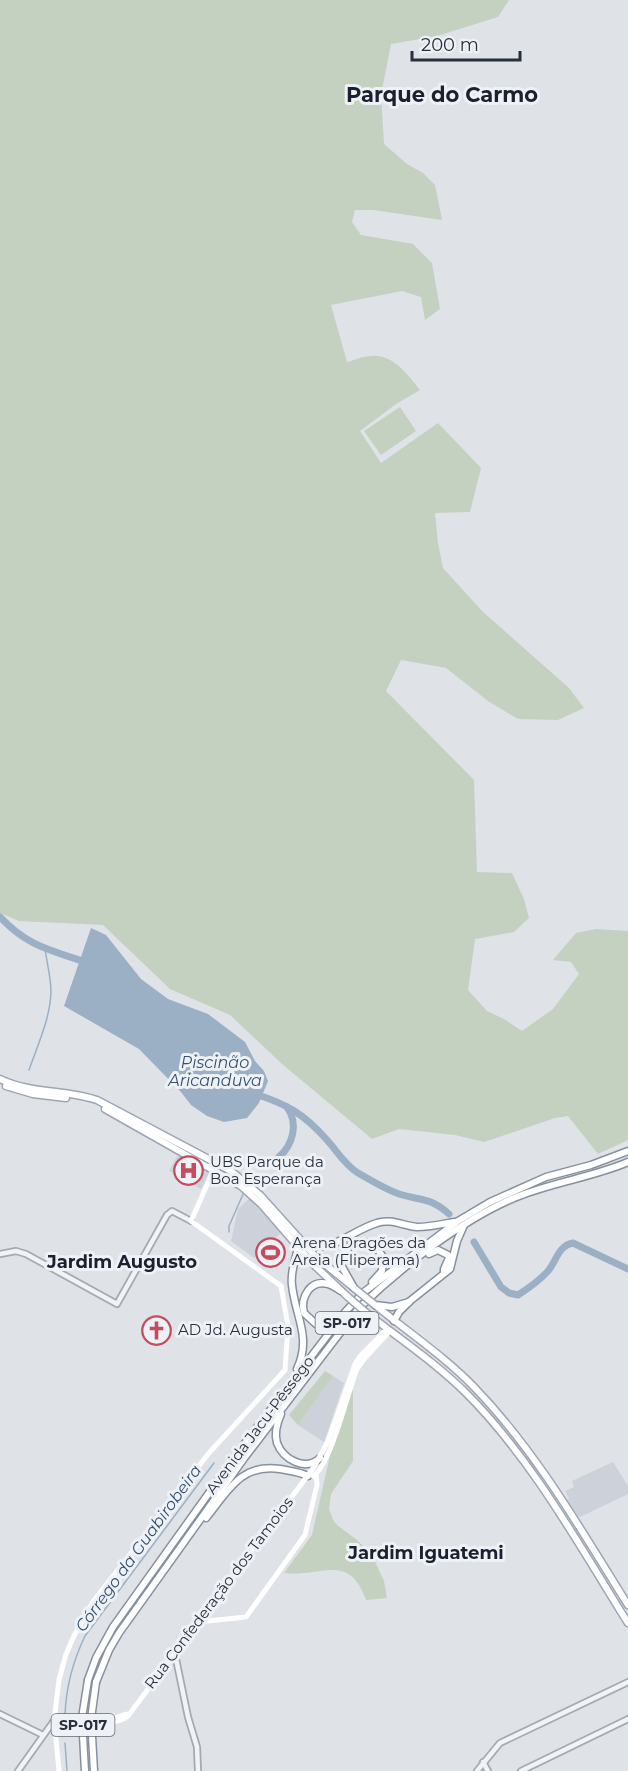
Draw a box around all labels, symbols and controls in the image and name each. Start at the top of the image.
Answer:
scale bar [412,24,520,62]
text: 200 m [421,34,479,56]
district label: Parque do Carmo [346,82,538,107]
water label: Piscinão Aricanduva [167,1053,262,1090]
place label: UBS Parque da Boa Esperança [210,1152,324,1188]
hospital icon: UBS Parque da Boa Esperança [173,1155,205,1187]
place label: Arena Dragões da Areia (Fliperama) [292,1233,426,1269]
sports icon: Arena Dragões da Areia (Fliperama) [255,1236,287,1268]
district label: Jardim Augusto [46,1251,197,1273]
road number: SP-017 [316,1312,378,1334]
church icon: AD Jd. Augusta [141,1314,173,1346]
place label: AD Jd. Augusta [178,1320,293,1339]
street label: Avenida Jacu-Pêssego [201,1352,318,1498]
water label: Córrego da Guabirobeira [71,1461,205,1635]
street label: Rua Confederação dos Tamoios [140,1493,297,1692]
district label: Jardim Iguatemi [347,1542,504,1564]
road number: SP-017 [52,1714,115,1736]

